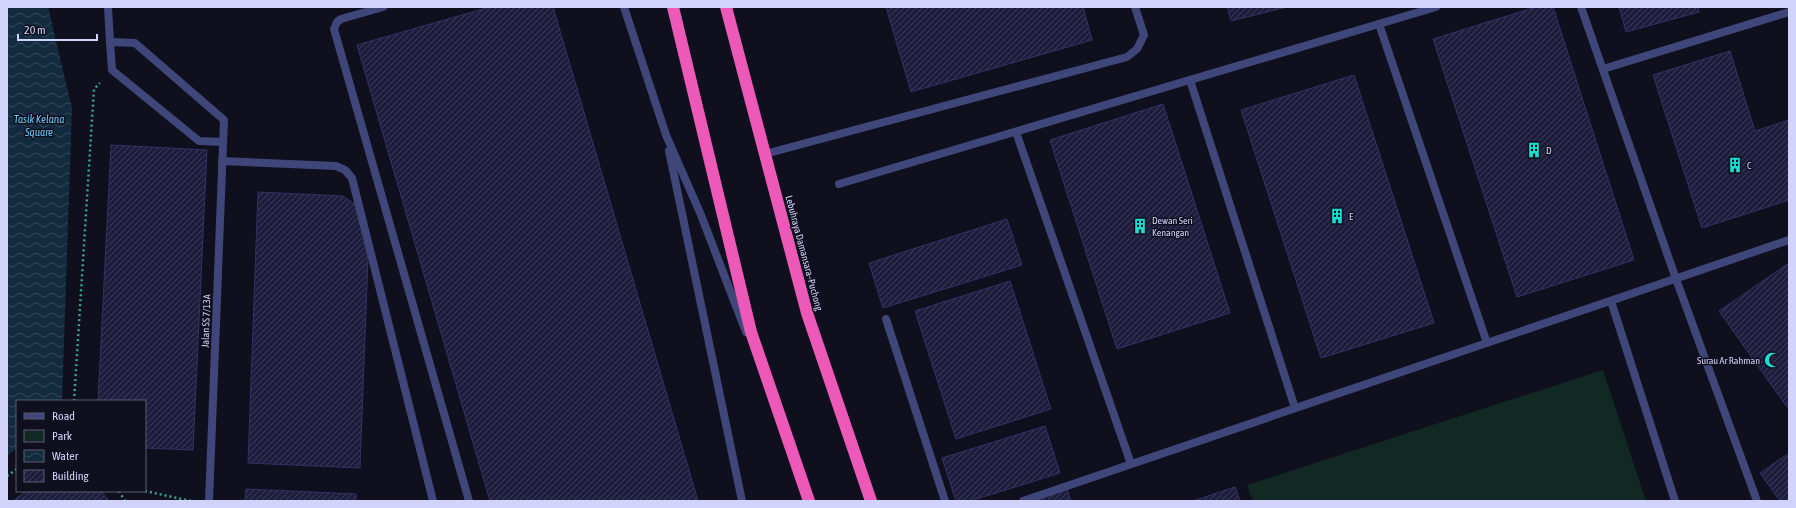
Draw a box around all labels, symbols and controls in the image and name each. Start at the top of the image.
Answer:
scale bar [18,16,97,42]
text: 20 m [24,23,46,37]
water label: Tasik Kelana Square [14,113,64,138]
building icon: D [1525,141,1543,159]
place label: D [1546,145,1552,156]
building icon: C [1726,156,1744,174]
place label: C [1747,160,1752,171]
street label: Lebuhraya Damansara–Puchong [783,194,825,313]
building icon: E [1328,207,1346,225]
place label: E [1349,211,1354,222]
place label: Dewan Seri Kenangan [1152,215,1193,238]
building icon: Dewan Seri Kenangan [1131,217,1149,235]
street label: Jalan SS 7/13A [200,294,212,348]
mosque icon: Surau Ar Rahman [1763,351,1781,369]
place label: Surau Ar Rahman [1697,355,1760,366]
legend [16,400,146,492]
text: Road [52,409,75,423]
text: Park [52,429,73,443]
text: Water [52,449,79,463]
text: Building [52,469,90,483]

